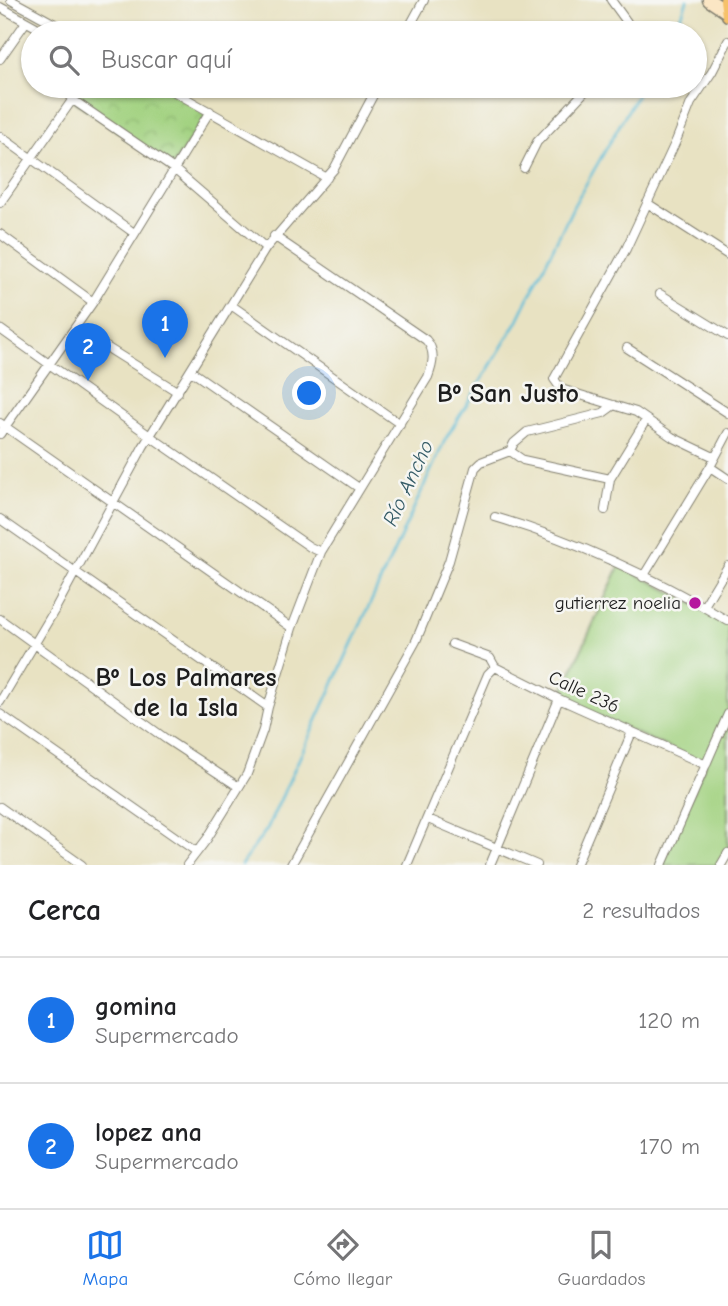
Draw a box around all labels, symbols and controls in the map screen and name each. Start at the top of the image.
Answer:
search box [21,21,707,98]
icon: search [45,41,83,79]
text: Buscar aquí [101,45,232,75]
pin: 1 [142,300,188,358]
pin: 2 [65,323,111,381]
your location [292,376,326,410]
district label: Bº San Justo [437,379,579,409]
water label: Río Ancho [378,436,438,530]
place label: gutierrez noelia [555,592,681,614]
marker: gutierrez noelia [687,595,703,611]
district label: Bº Los Palmares de la Isla [95,663,277,723]
street label: Calle 236 [545,666,623,718]
text: Cerca [28,893,101,928]
text: 2 resultados [582,897,700,924]
text: gomina [95,992,177,1022]
text: 1 [46,1007,56,1034]
text: 120 m [638,1007,700,1034]
text: Supermercado [95,1022,239,1049]
text: lopez ana [95,1118,202,1148]
text: 2 [45,1133,57,1160]
text: 170 m [639,1133,700,1160]
text: Supermercado [95,1148,239,1175]
tab: Mapa [83,1226,128,1290]
tab: Cómo llegar [293,1226,392,1290]
tab: Guardados [558,1226,645,1290]

